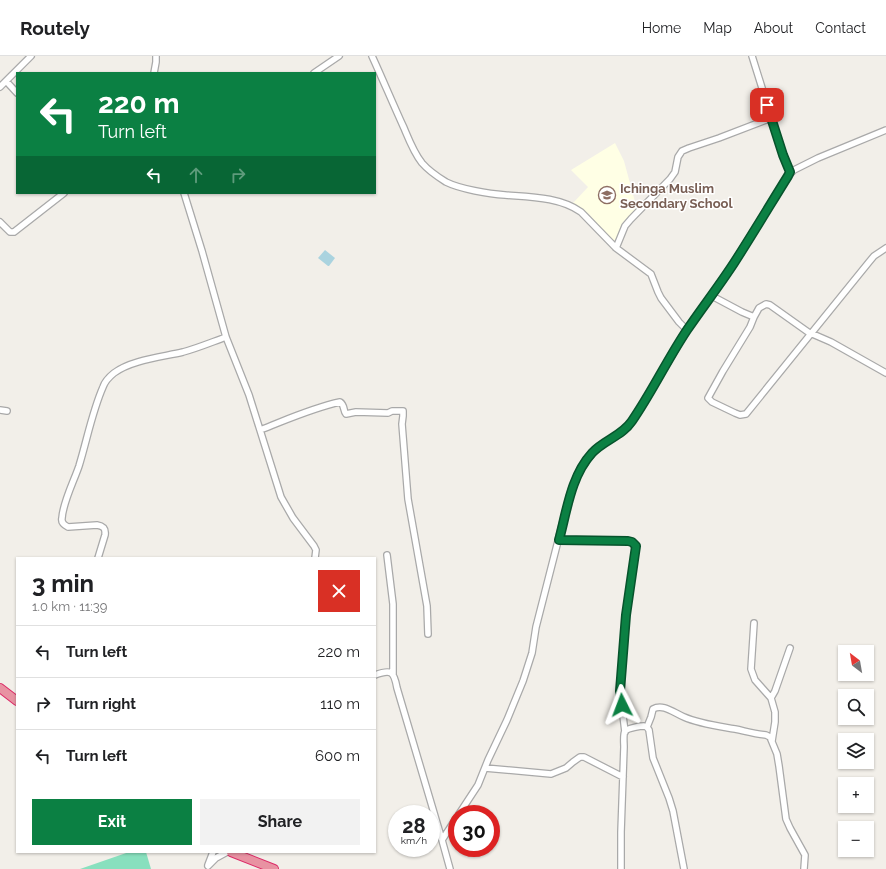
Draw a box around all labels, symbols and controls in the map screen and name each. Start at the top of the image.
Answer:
text: Routely [20,17,90,39]
text: Home [642,20,681,36]
text: Map [703,20,732,36]
text: About [754,20,793,36]
text: Contact [815,20,866,36]
text: 220 m [98,87,180,120]
icon: left [32,88,84,140]
pin [750,88,784,122]
icon: arrive [756,94,778,116]
text: Turn left [98,121,167,142]
icon: left [143,164,165,186]
icon: ahead [185,164,207,186]
icon: right [227,164,249,186]
place label: Ichinga Muslim Secondary School [620,181,733,211]
school or university icon: Ichinga Muslim Secondary School [597,185,617,205]
text: 3 min [32,569,94,598]
button: close [318,570,360,612]
text: 1.0 km · 11:39 [32,599,107,614]
icon: left [32,641,54,663]
text: Turn left [66,643,127,661]
text: 220 m [318,643,360,661]
north arrow [838,645,874,681]
map controls [838,645,874,857]
position arrow [601,684,643,726]
button: search [838,689,874,725]
icon: right [32,693,54,715]
text: Turn right [66,695,136,713]
text: 110 m [320,695,360,713]
button: layers [838,733,874,769]
icon: left [32,745,54,767]
text: Turn left [66,747,127,765]
text: 600 m [315,747,360,765]
button: + [838,777,874,813]
button: Exit [32,799,192,845]
button: Share [200,799,360,845]
speed limit sign: 30 [448,805,500,857]
text: 28 [402,814,426,838]
button: − [838,821,874,857]
text: km/h [401,835,427,846]

